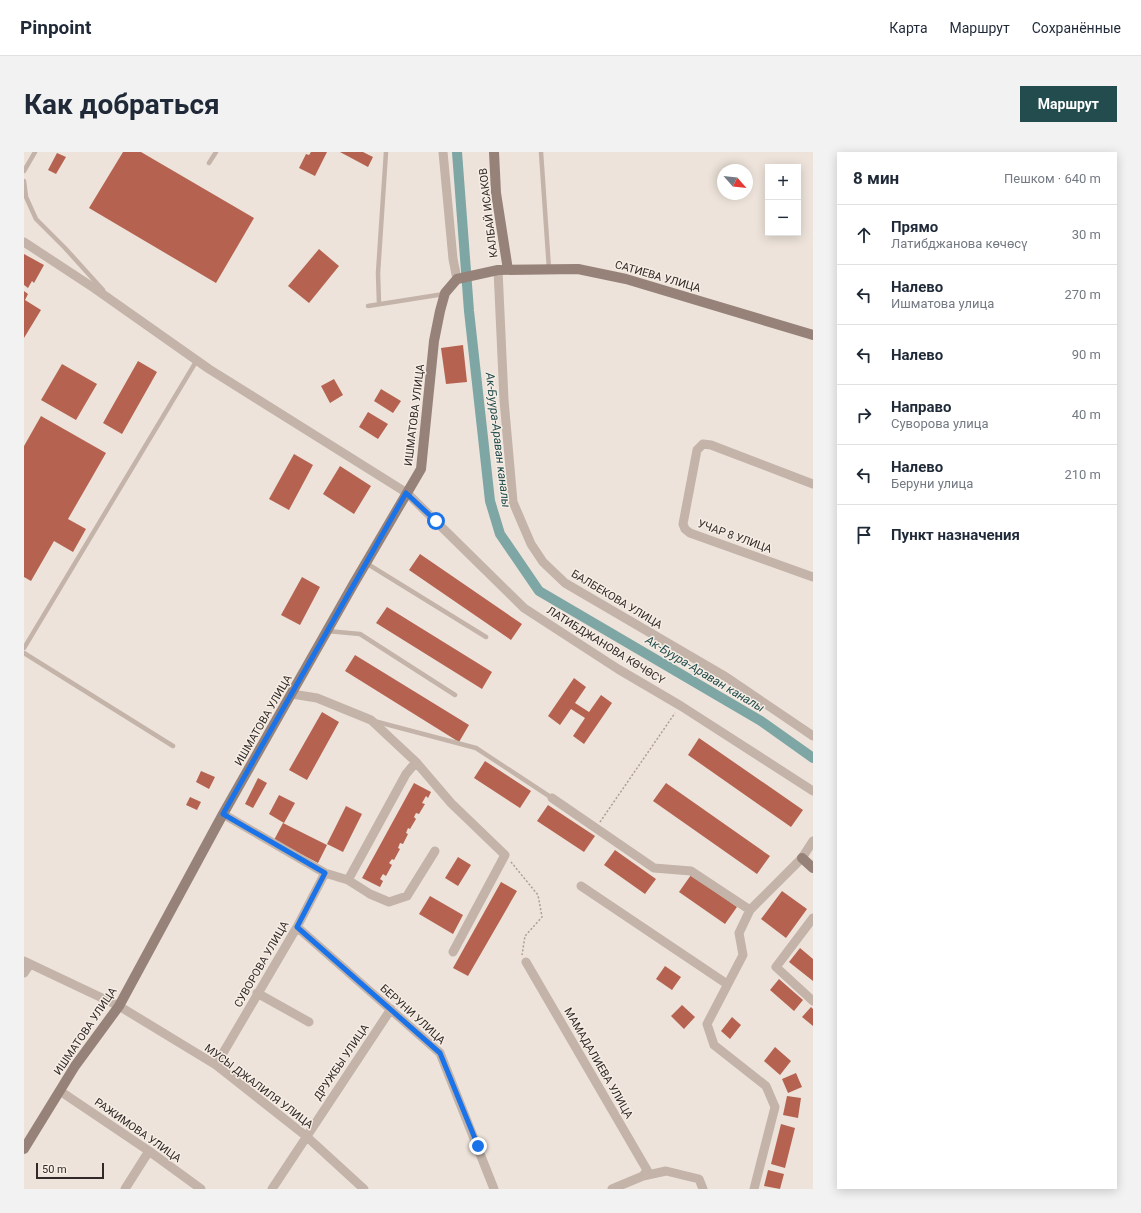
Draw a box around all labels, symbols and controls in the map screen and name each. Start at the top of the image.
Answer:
text: Pinpoint [20,16,91,39]
text: Карта [889,20,928,36]
text: Маршрут [950,20,1010,36]
text: Сохранённые [1032,20,1121,36]
button: Маршрут [1020,86,1117,122]
text: Как добраться [24,88,220,121]
north arrow [717,164,753,200]
map controls [765,164,801,236]
button: + [765,164,801,200]
street label: КАЛБАЙ ИСАКОВ [477,167,500,259]
text: 8 мин [853,168,899,188]
text: Пешком · 640 m [1004,171,1101,186]
button: − [765,200,801,236]
text: Прямо [891,218,938,236]
icon: ahead [853,224,875,246]
text: 30 m [1072,227,1101,242]
text: Латибджанова көчөсү [891,236,1028,251]
street label: САТИЕВА УЛИЦА [613,258,703,295]
text: Налево [891,278,943,296]
icon: left [853,284,875,306]
text: 270 m [1064,287,1101,302]
text: Ишматова улица [891,296,994,311]
icon: left [853,344,875,366]
text: Налево [891,346,943,364]
text: 90 m [1072,347,1101,362]
street label: ИШМАТОВА УЛИЦА [402,362,427,467]
water label: Ак-Буура-Араван каналы [483,371,513,508]
text: Направо [891,398,952,416]
icon: right [853,404,875,426]
text: 40 m [1072,407,1101,422]
text: Суворова улица [891,416,989,431]
text: Налево [891,458,943,476]
icon: left [853,464,875,486]
text: 210 m [1064,467,1101,482]
text: Беруни улица [891,476,973,491]
route start [427,512,445,530]
street label: УЧАР 8 УЛИЦА [696,517,774,556]
icon: arrive [853,524,875,546]
text: Пункт назначения [891,526,1020,544]
street label: БАЛБЕКОВА УЛИЦА [569,567,665,632]
street label: ЛАТИБДЖАНОВА КӨЧӨСҮ [544,604,667,687]
water label: Ак-Буура-Араван каналы [642,632,767,715]
street label: ИШМАТОВА УЛИЦА [232,672,295,768]
street label: СУВОРОВА УЛИЦА [231,918,292,1010]
street label: БЕРУНИ УЛИЦА [377,982,448,1048]
street label: ИШМАТОВА УЛИЦА [51,984,120,1077]
street label: МАМАДАЛИЕВА УЛИЦА [562,1006,636,1122]
street label: ДРУЖБЫ УЛИЦА [311,1021,372,1103]
street label: МУСЫ ДЖАЛИЛЯ УЛИЦА [202,1041,316,1132]
street label: РАЖИМОВА УЛИЦА [92,1096,184,1166]
route end [469,1137,487,1155]
scale bar [36,1161,104,1180]
text: 50 m [42,1163,67,1176]

